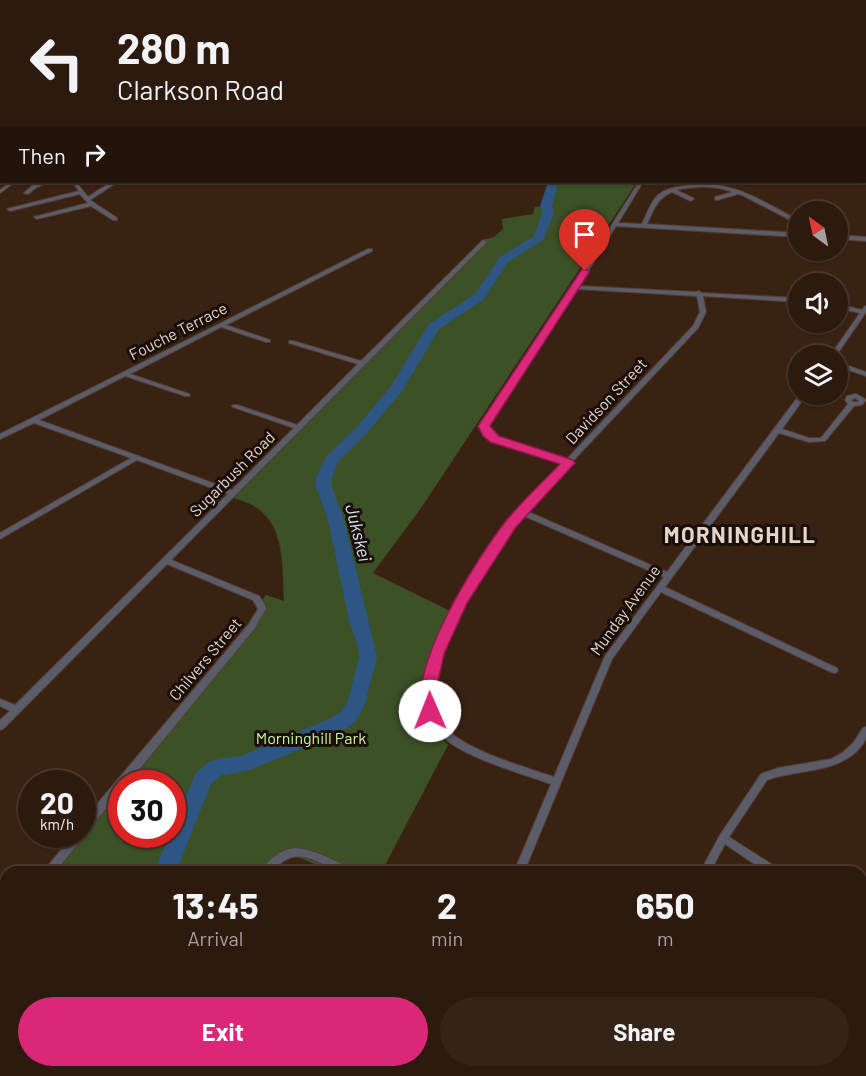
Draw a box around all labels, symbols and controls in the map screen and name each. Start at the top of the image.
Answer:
text: 280 m [117,22,231,72]
icon: left [18,24,96,102]
text: Clarkson Road [117,73,284,105]
icon: right [78,138,111,171]
text: Then [18,142,66,168]
north arrow [788,201,848,261]
map controls [788,201,848,405]
pin [559,209,610,271]
icon: arrive [568,218,601,251]
button: sound [788,273,848,333]
street label: Fouche Terrace [126,298,230,363]
button: layers [788,345,848,405]
street label: Davidson Street [561,354,650,447]
street label: Sugarbush Road [185,427,278,520]
water label: Jukskei [341,502,377,564]
district label: MORNINGHILL [664,521,816,547]
street label: Munday Avenue [586,561,664,658]
street label: Chilvers Street [164,613,245,704]
position arrow [398,679,462,743]
park label: Morninghill Park [256,728,366,747]
speed limit sign: 30 [108,770,186,848]
text: 20 [40,784,74,820]
text: km/h [40,815,74,833]
text: 13:45 [172,883,259,926]
text: 2 [437,883,457,926]
text: 650 [636,883,695,926]
text: Arrival [187,926,243,950]
text: min [431,926,463,950]
text: m [657,926,673,950]
button: Exit [18,997,428,1066]
button: Share [440,997,849,1066]

